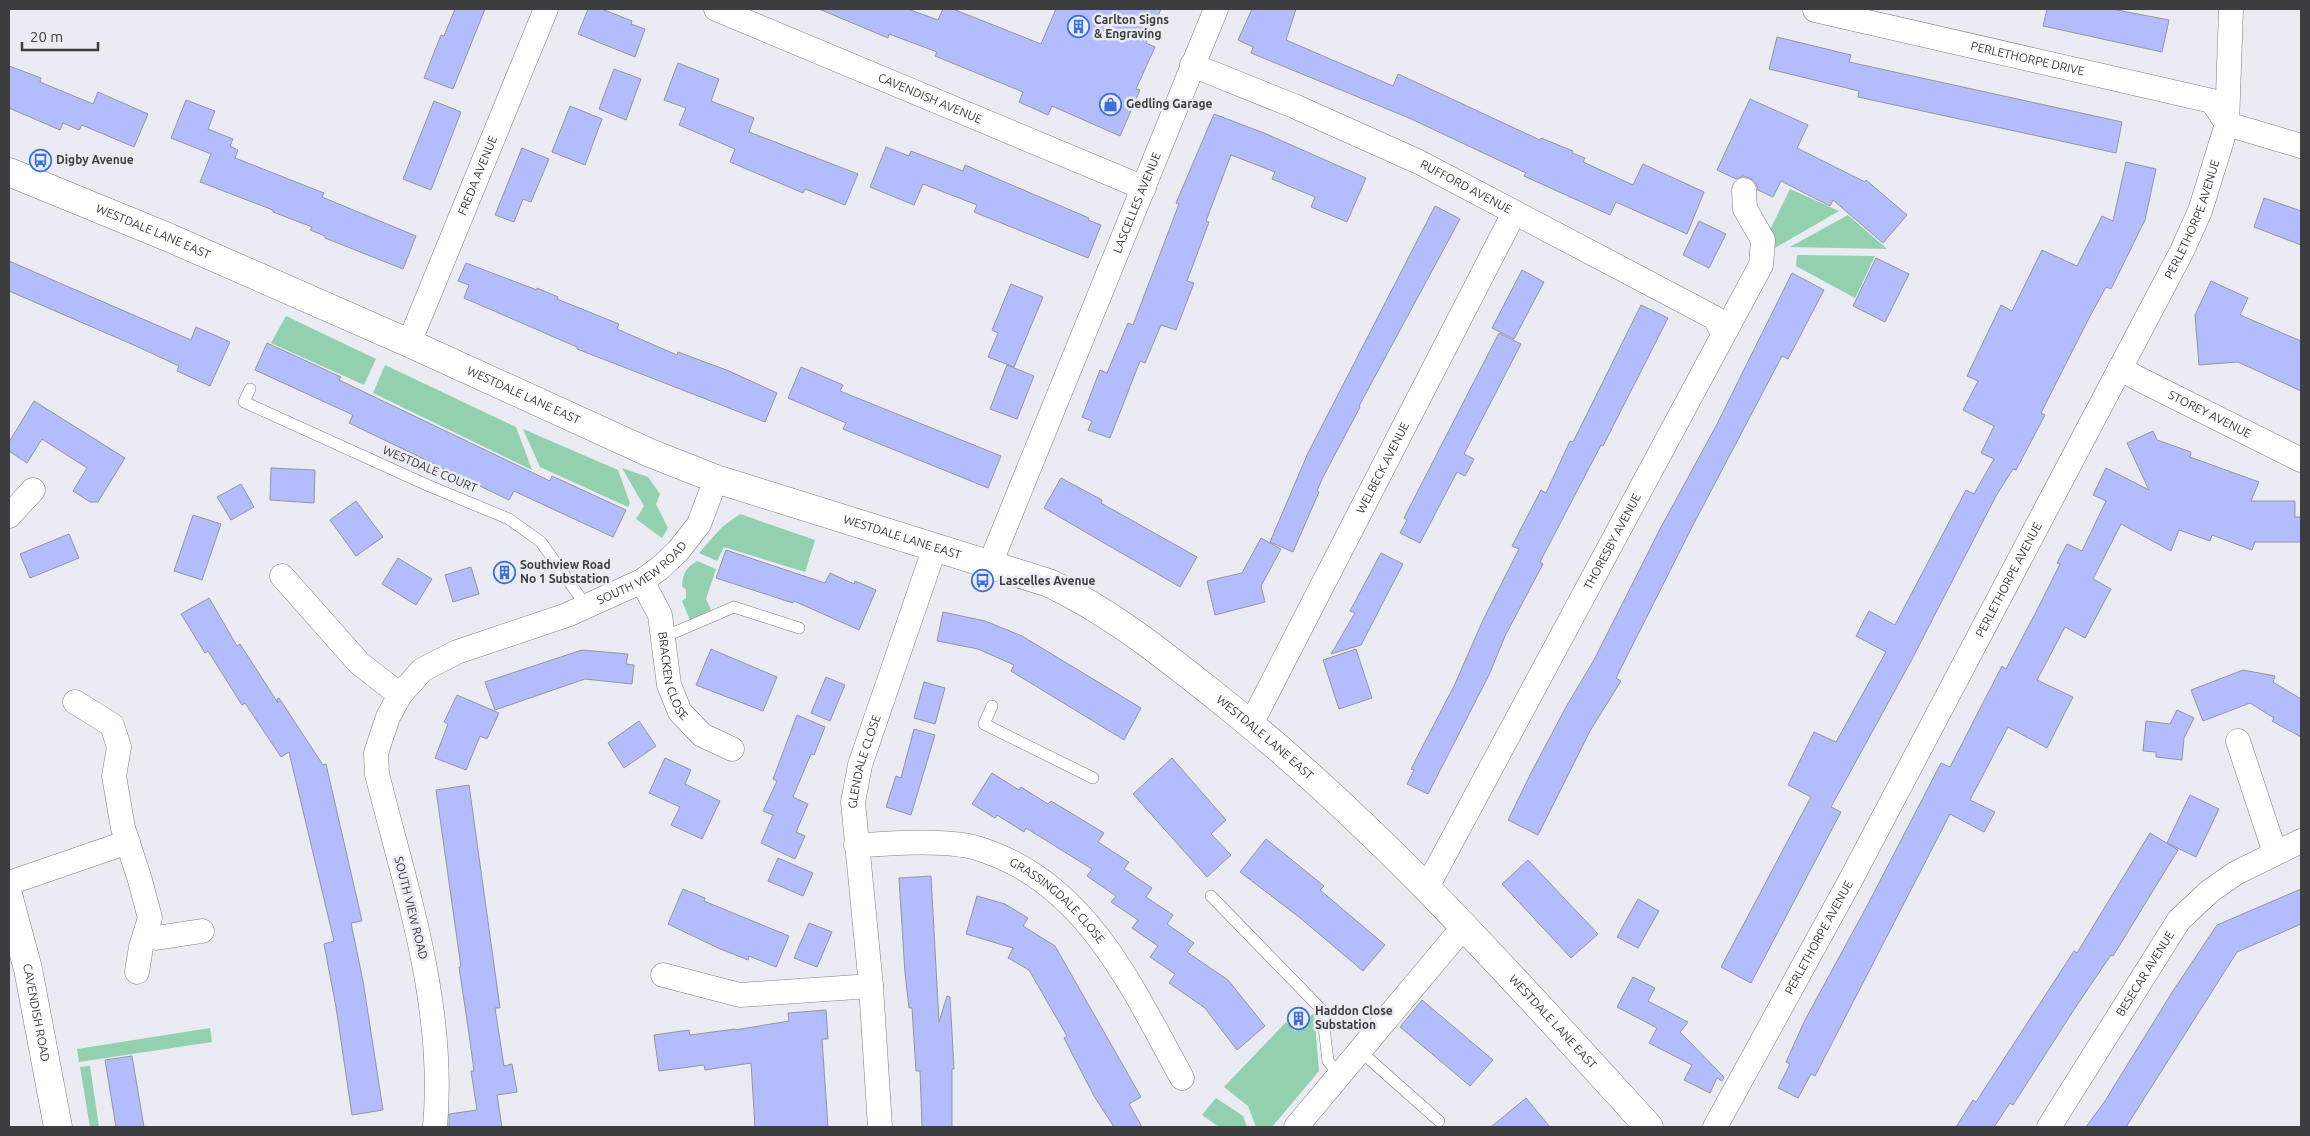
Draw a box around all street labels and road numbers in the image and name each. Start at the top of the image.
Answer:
street label: PERLETHORPE DRIVE [1970,39,2086,78]
street label: CAVENDISH AVENUE [876,70,985,126]
street label: FREDA AVENUE [455,134,499,217]
street label: LASCELLES AVENUE [1110,150,1163,255]
street label: RUFFORD AVENUE [1418,157,1514,216]
street label: PERLETHORPE AVENUE [2162,158,2222,281]
street label: WESTDALE LANE EAST [94,201,213,261]
street label: WESTDALE LANE EAST [465,363,583,426]
street label: STOREY AVENUE [2166,388,2254,440]
street label: WELBECK AVENUE [1354,420,1411,515]
street label: WESTDALE COURT [381,443,480,494]
street label: THORESBY AVENUE [1581,491,1643,592]
street label: WESTDALE LANE EAST [842,512,963,561]
street label: PERLETHORPE AVENUE [1973,520,2044,639]
street label: SOUTH VIEW ROAD [595,539,689,607]
street label: BRACKEN CLOSE [656,631,691,722]
street label: WESTDALE LANE EAST [1214,692,1316,782]
street label: GLENDALE CLOSE [846,713,883,809]
street label: SOUTH VIEW ROAD [392,855,431,961]
street label: GRASSINGDALE CLOSE [1008,855,1108,946]
street label: PERLETHORPE AVENUE [1782,878,1855,997]
street label: BESECAR AVENUE [2113,928,2177,1018]
street label: CAVENDISH ROAD [21,962,52,1063]
street label: WESTDALE LANE EAST [1507,972,1600,1071]

